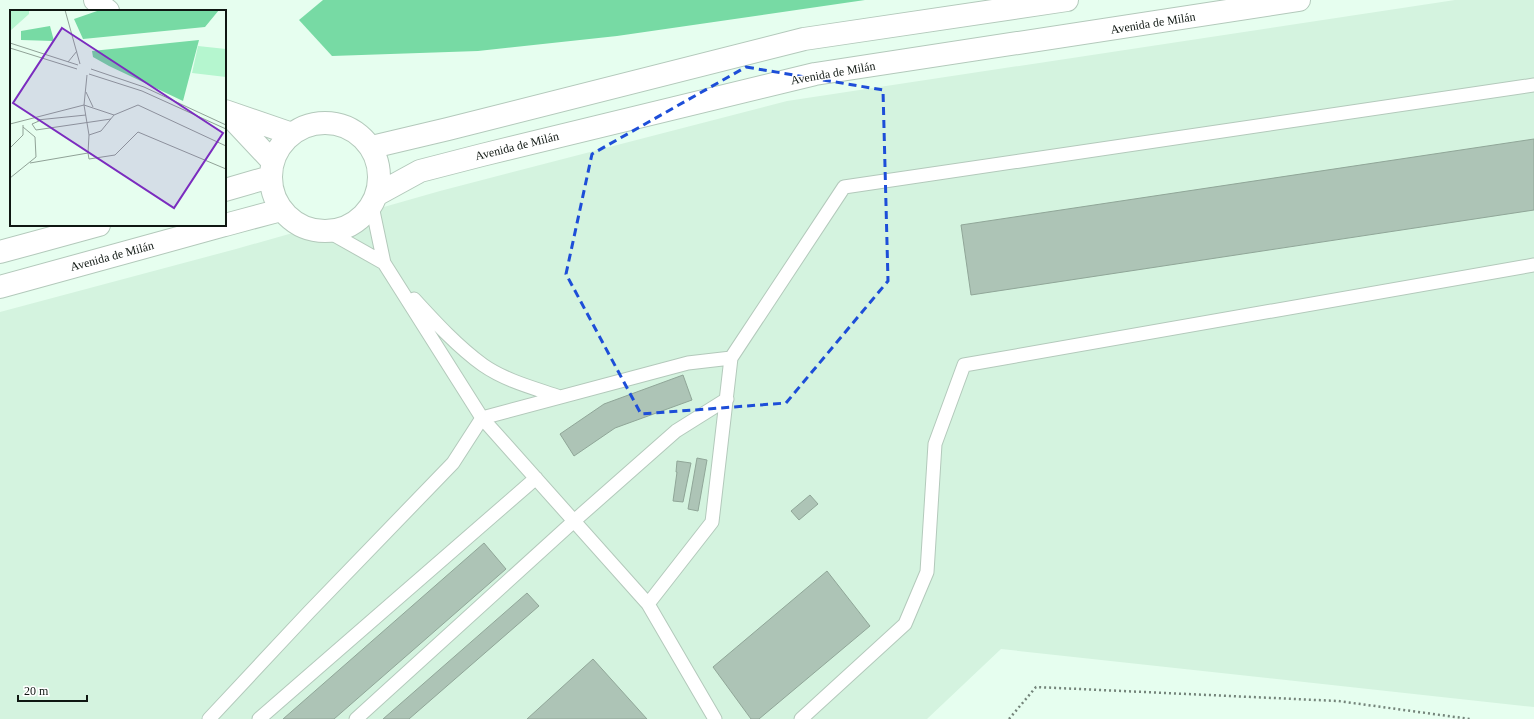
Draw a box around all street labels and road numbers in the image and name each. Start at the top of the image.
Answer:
street label: Avenida de Milán [1110,9,1196,37]
street label: Avenida de Milán [790,59,876,87]
street label: Avenida de Milán [474,129,560,163]
street label: Avenida de Milán [69,238,155,274]

